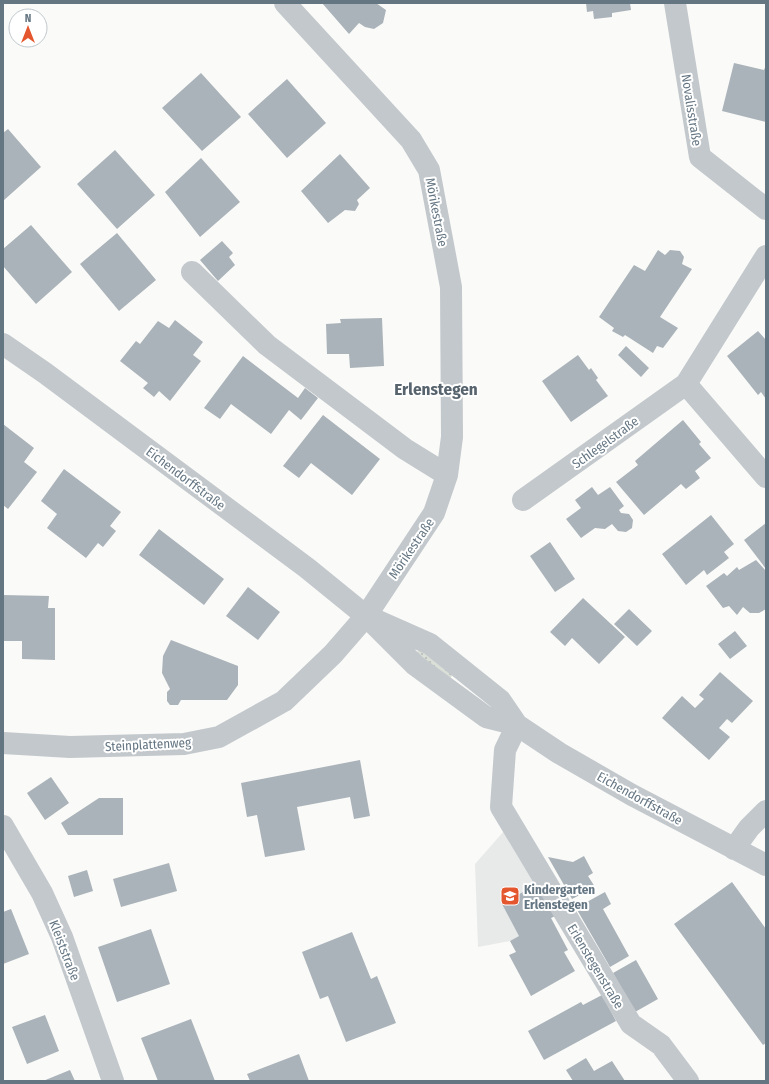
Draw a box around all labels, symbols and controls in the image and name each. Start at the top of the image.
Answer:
north arrow [8,8,48,48]
text: N [25,12,31,25]
street label: Novalisstraße [678,73,705,147]
street label: Mörikestraße [422,176,451,248]
district label: Erlenstegen [394,379,478,400]
street label: Schlegelstraße [569,413,641,471]
street label: Eichendorffstraße [143,444,228,513]
street label: Mörikestraße [386,515,437,581]
street label: Steinplattenweg [105,735,192,754]
street label: Eichendorffstraße [595,769,685,828]
place label: Kindergarten Erlenstegen [524,882,595,912]
school or university icon: Kindergarten Erlenstegen [499,885,521,907]
street label: Kleiststraße [46,918,83,982]
street label: Erlenstegenstraße [564,921,627,1011]

